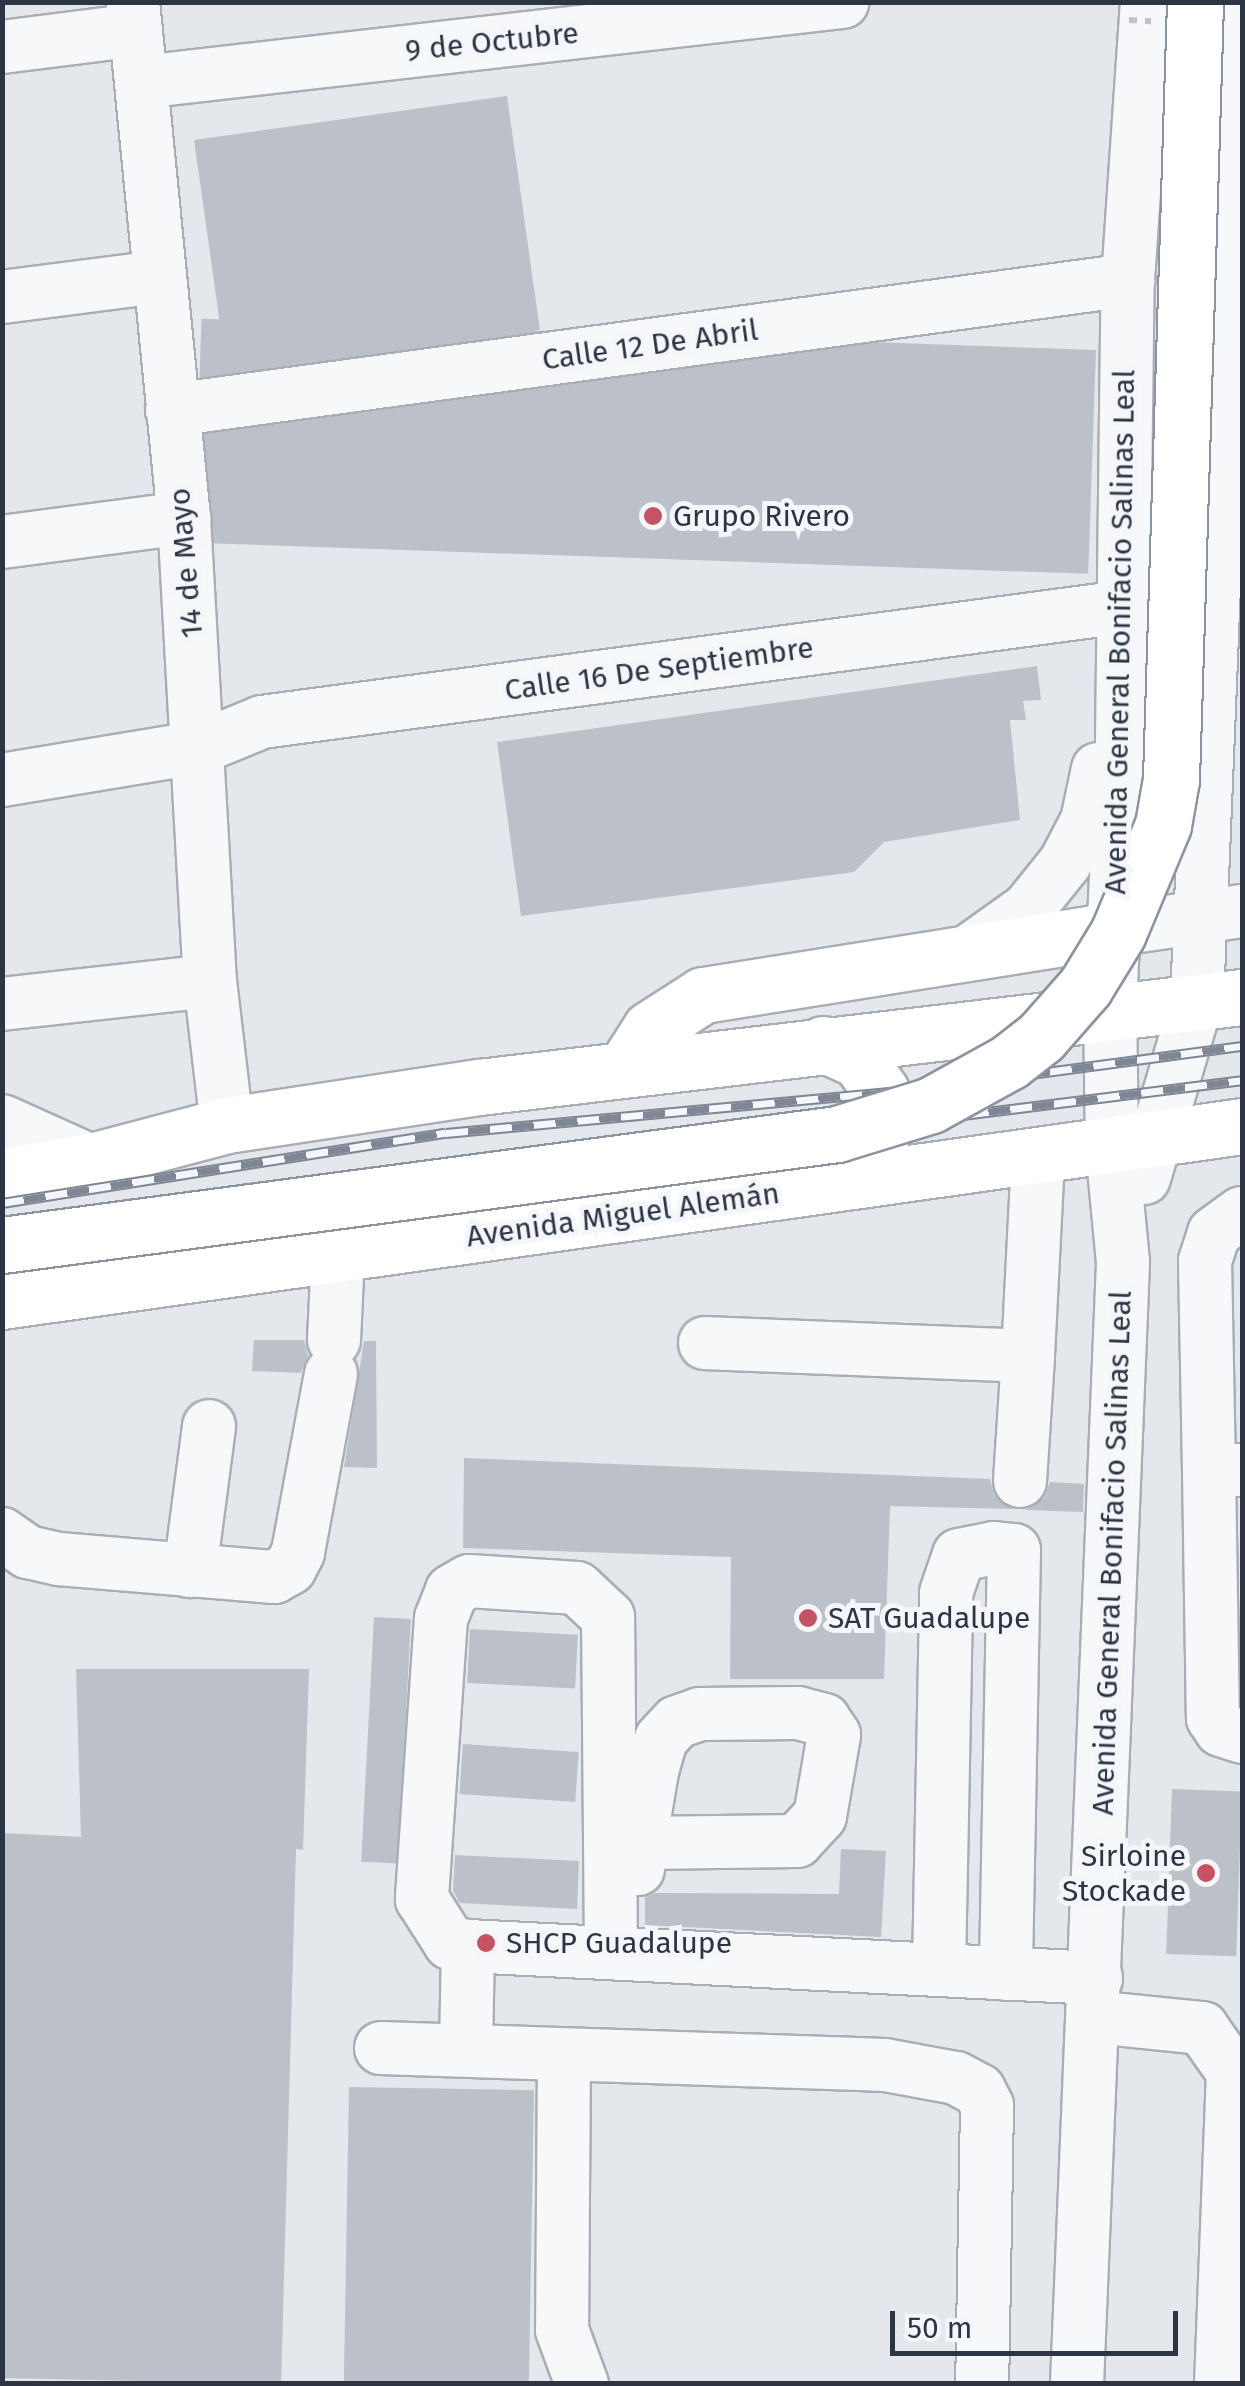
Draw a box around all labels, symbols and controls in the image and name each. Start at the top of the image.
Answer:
street label: 9 de Octubre [404,15,580,69]
street label: Calle 12 De Abril [540,312,760,378]
street label: Avenida General Bonifacio Salinas Leal [1097,369,1143,895]
street label: 14 de Mayo [162,486,210,640]
place label: Grupo Rivero [673,498,850,534]
marker: Grupo Rivero [642,505,664,527]
street label: Calle 16 De Septiembre [502,629,816,709]
street label: Avenida Miguel Alemán [464,1175,782,1255]
street label: Avenida General Bonifacio Salinas Leal [1085,1290,1139,1816]
place label: SAT Guadalupe [828,1600,1030,1636]
marker: SAT Guadalupe [797,1607,819,1629]
place label: Sirloine Stockade [1062,1838,1186,1908]
marker: Sirloine Stockade [1195,1862,1217,1884]
place label: SHCP Guadalupe [506,1925,732,1961]
marker: SHCP Guadalupe [475,1932,497,1954]
scale bar [895,2291,1182,2353]
text: 50 m [907,2310,972,2346]

